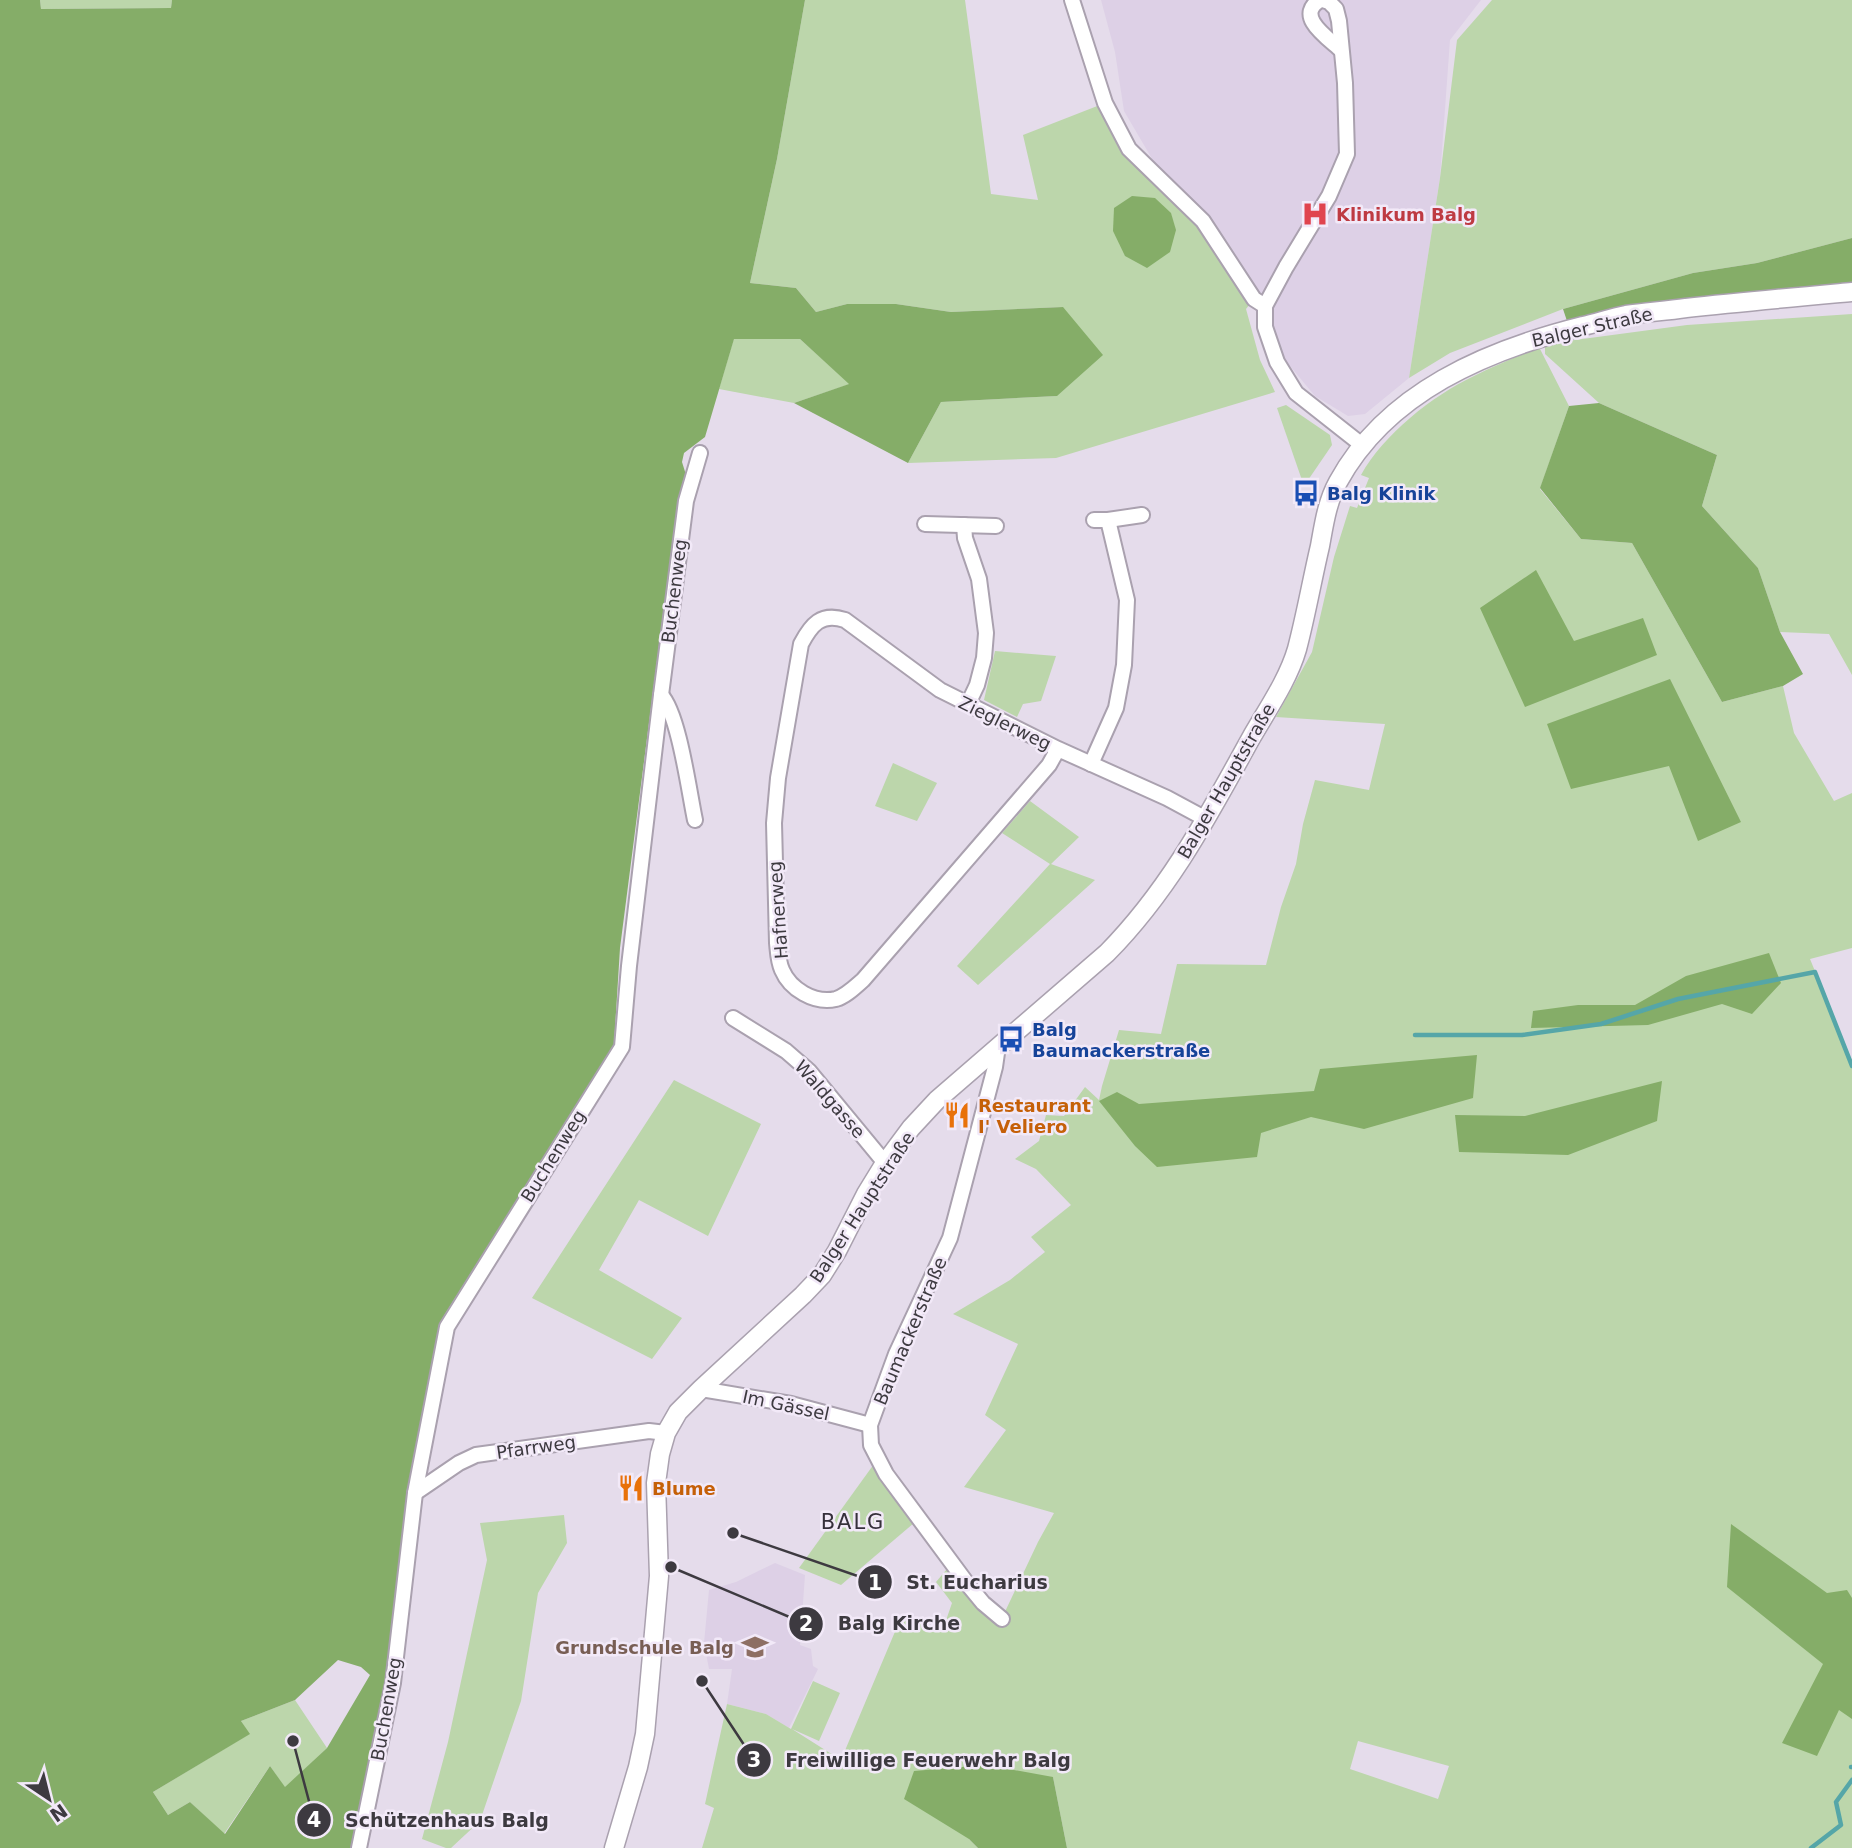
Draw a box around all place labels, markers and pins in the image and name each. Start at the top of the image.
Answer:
hospital icon: Klinikum Balg [1300,199,1330,229]
place label: Klinikum Balg [1336,204,1476,225]
bus stop icon: Balg Klinik [1291,478,1321,508]
place label: Balg Klinik [1327,483,1436,504]
place label: Balg Baumackerstraße [1032,1019,1210,1061]
bus stop icon: Balg Baumackerstraße [996,1024,1026,1054]
place label: Restaurant I' Veliero [978,1095,1091,1137]
restaurant icon: Restaurant I' Veliero [942,1100,972,1130]
restaurant icon: Blume [616,1473,646,1503]
place label: Blume [652,1478,716,1499]
callout: St. Eucharius [858,1562,1062,1602]
callout: Balg Kirche [788,1604,974,1644]
school or university icon: Grundschule Balg [740,1632,770,1662]
place label: Grundschule Balg [555,1637,734,1658]
callout: Freiwillige Feuerwehr Balg [736,1740,1085,1780]
callout: Schützenhaus Balg [296,1800,563,1840]

